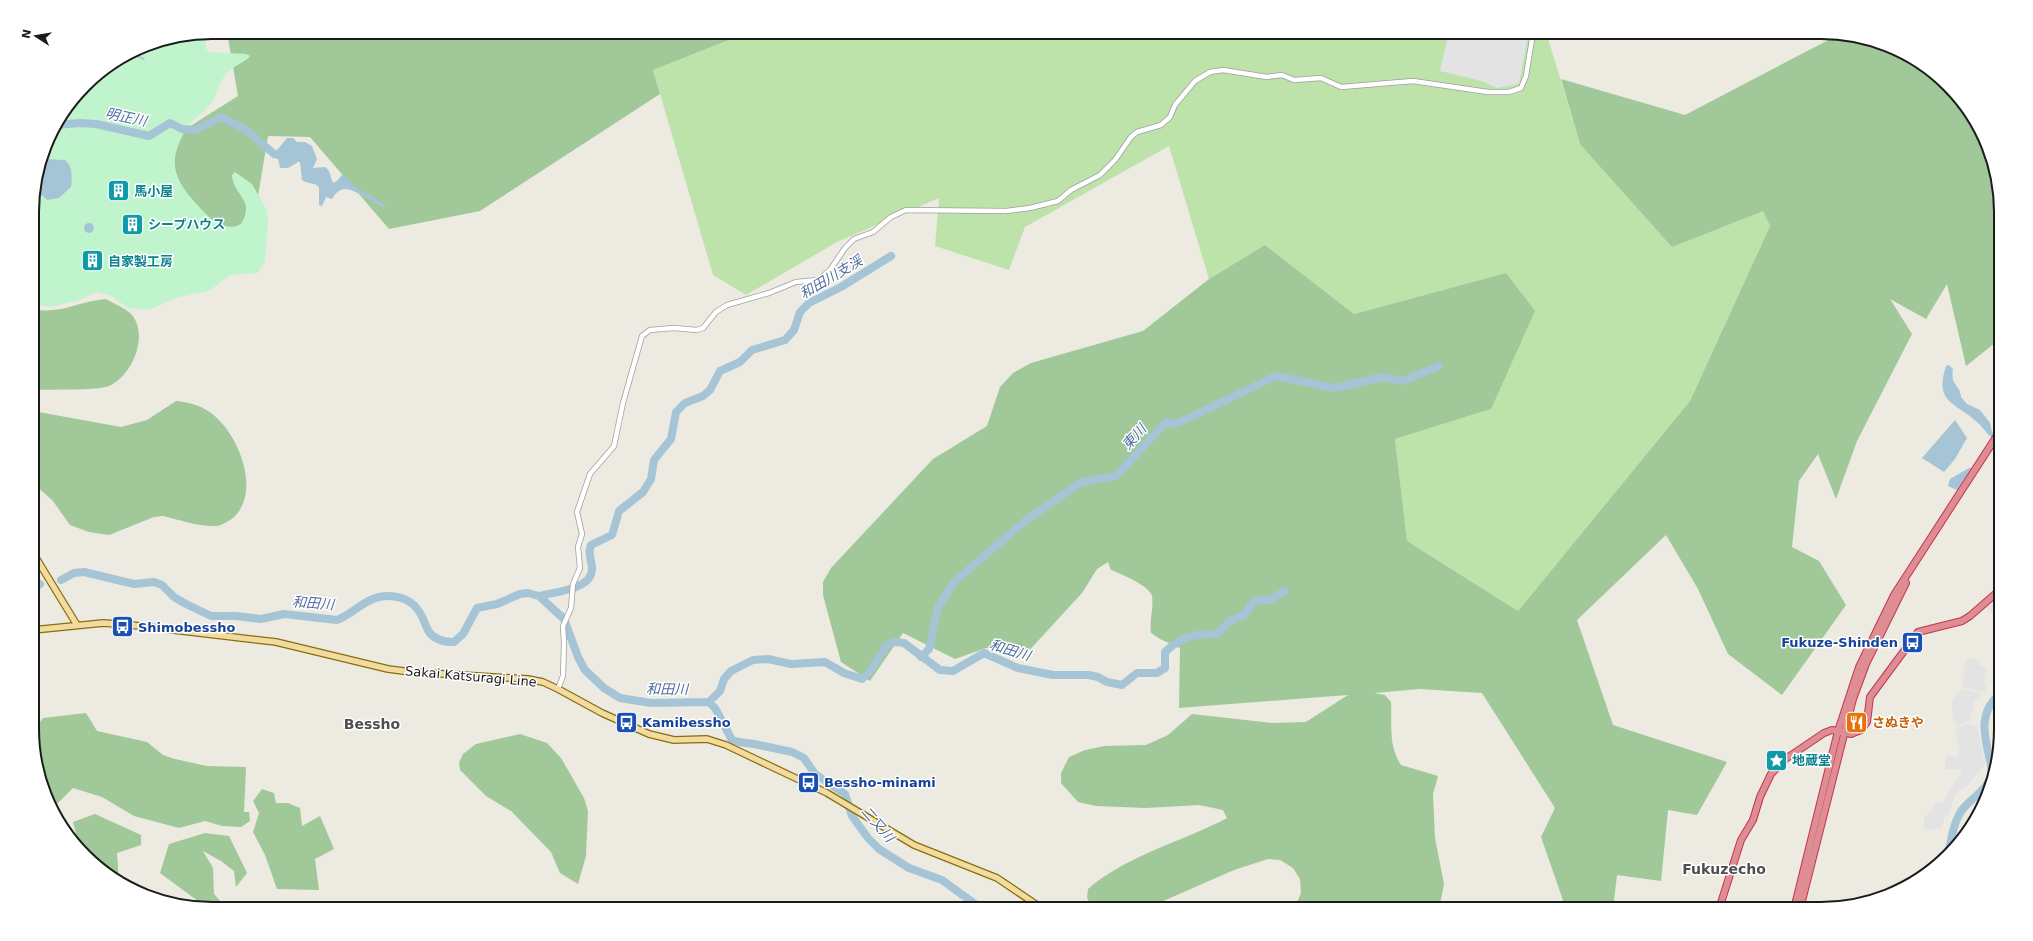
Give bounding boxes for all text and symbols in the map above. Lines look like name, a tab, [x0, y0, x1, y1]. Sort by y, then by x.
north arrow	[16, 16, 56, 56]
text: N	[19, 28, 34, 40]
water label: 明正川	[104, 105, 150, 130]
building icon: 馬小屋	[105, 178, 131, 204]
place label: 馬小屋	[134, 184, 173, 199]
building icon: シープハウス	[120, 211, 146, 237]
place label: シープハウス	[148, 217, 225, 232]
building icon: 自家製工房	[80, 248, 106, 274]
water label: 和田川支渓	[797, 251, 867, 302]
place label: 自家製工房	[108, 254, 173, 269]
water label: 東川	[1119, 420, 1151, 453]
water label: 和田川	[291, 593, 337, 613]
bus stop icon: Shimobessho	[110, 614, 136, 640]
place label: Shimobessho	[138, 620, 235, 635]
bus stop icon: Fukuze-Shinden	[1900, 629, 1926, 655]
place label: Fukuze-Shinden	[1781, 635, 1898, 650]
water label: 和田川	[988, 636, 1034, 664]
street label: Sakai Katsuragi Line	[405, 663, 537, 690]
water label: 和田川	[646, 681, 690, 697]
bus stop icon: Kamibessho	[614, 709, 640, 735]
restaurant icon: さぬきや	[1844, 709, 1870, 735]
place label: Kamibessho	[642, 715, 731, 730]
place label: さぬきや	[1872, 715, 1924, 730]
district label: Bessho	[344, 716, 401, 732]
place icon: 地蔵堂	[1764, 747, 1790, 773]
place label: 地蔵堂	[1792, 753, 1831, 768]
bus stop icon: Bessho-minami	[796, 769, 822, 795]
place label: Bessho-minami	[824, 775, 936, 790]
water label: 二又川	[858, 803, 899, 847]
district label: Fukuzecho	[1682, 861, 1766, 877]

